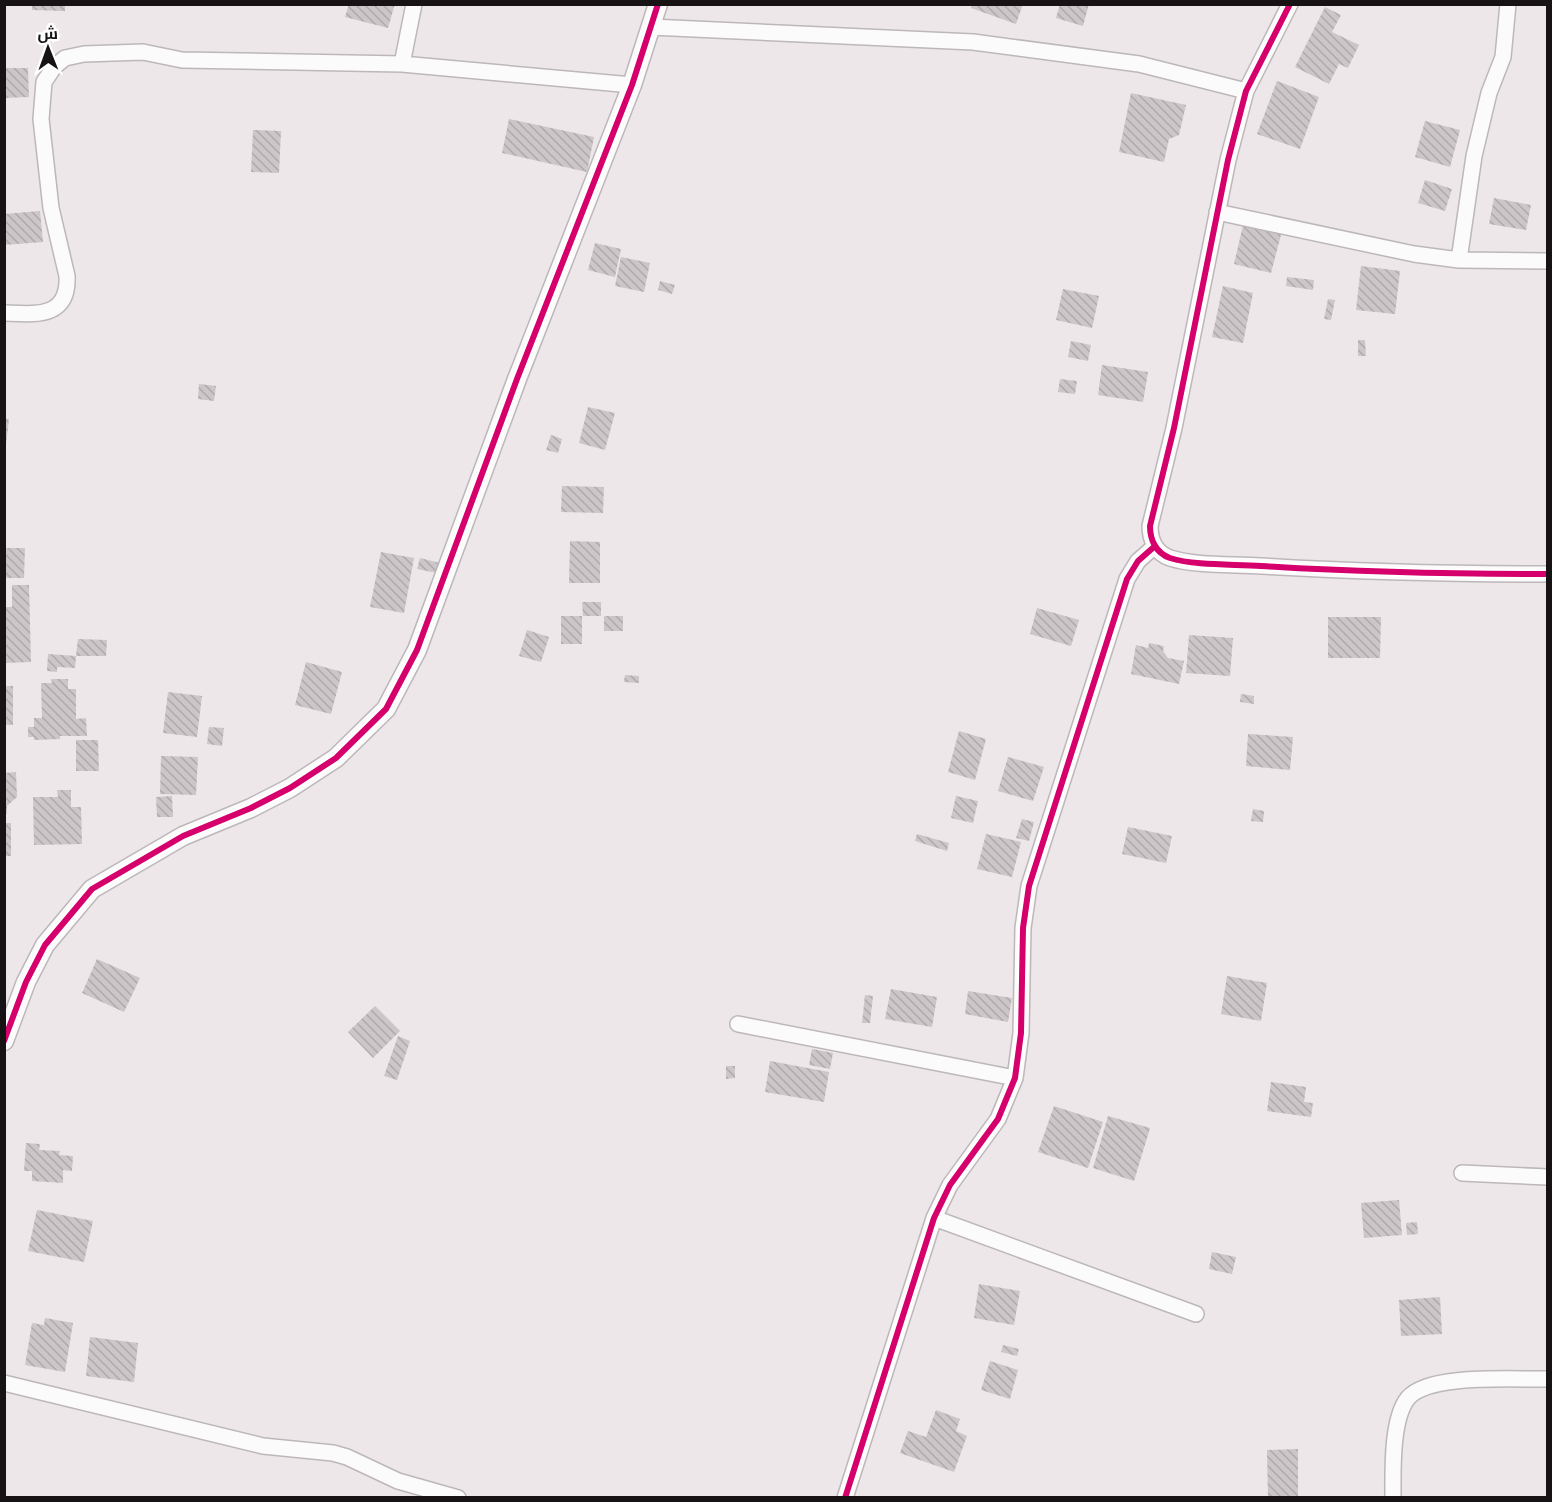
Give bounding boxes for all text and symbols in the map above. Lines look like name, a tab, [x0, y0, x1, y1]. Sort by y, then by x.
north arrow	[18, 18, 78, 78]
text: ش	[37, 24, 58, 43]

